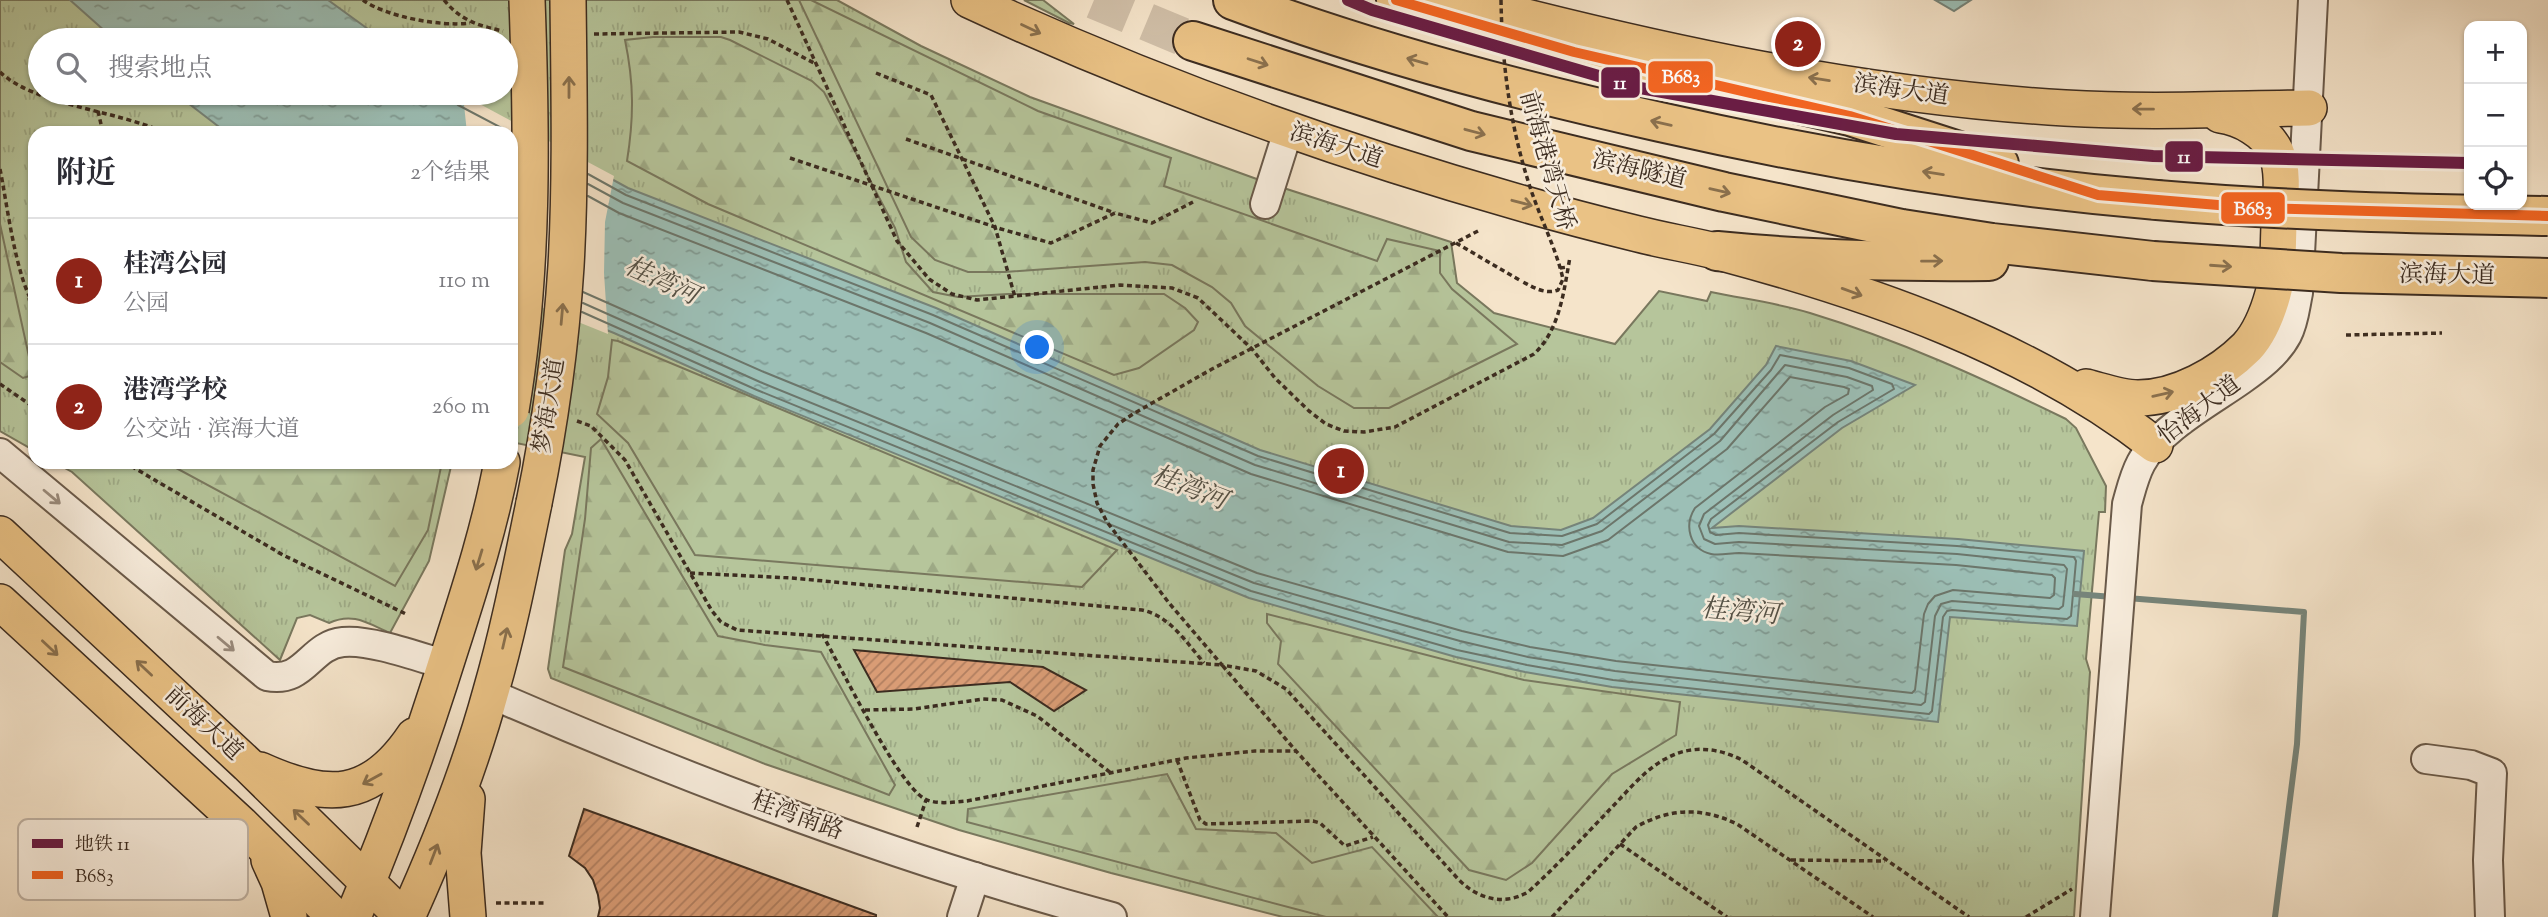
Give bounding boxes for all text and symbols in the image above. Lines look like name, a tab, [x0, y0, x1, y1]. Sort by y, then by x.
pin: 2	[1775, 18, 1821, 70]
map controls	[2464, 21, 2527, 210]
button: +	[2464, 21, 2527, 84]
one-way arrow	[1020, 23, 1041, 36]
search box	[28, 28, 518, 105]
icon: search	[52, 48, 90, 86]
text: 搜索地点	[108, 51, 212, 88]
one-way arrow	[1406, 54, 1428, 67]
one-way arrow	[1247, 57, 1269, 69]
line badge: B683	[1647, 60, 1714, 94]
text: B683	[1662, 65, 1701, 92]
line badge: 11	[1600, 66, 1641, 99]
street label: 滨海大道	[1851, 67, 1951, 115]
text: 11	[1614, 71, 1627, 98]
one-way arrow	[1808, 72, 1831, 85]
one-way arrow	[562, 76, 576, 99]
button: −	[2464, 84, 2527, 147]
street label: 前海港湾天桥	[1510, 87, 1582, 235]
one-way arrow	[2132, 103, 2155, 116]
one-way arrow	[1650, 115, 1673, 129]
street label: 滨海大道	[1285, 116, 1387, 178]
one-way arrow	[1463, 126, 1486, 139]
line badge: 11	[2164, 140, 2204, 173]
street label: 滨海隧道	[1588, 144, 1690, 198]
text: 11	[2178, 145, 2191, 172]
button: locate	[2464, 147, 2527, 210]
text: 附近	[56, 153, 116, 196]
text: 2个结果	[410, 157, 490, 190]
one-way arrow	[1922, 166, 1945, 179]
one-way arrow	[1708, 184, 1731, 198]
line badge: B683	[2220, 191, 2286, 225]
one-way arrow	[1510, 197, 1533, 210]
text: B683	[2234, 197, 2273, 224]
text: 桂湾公园	[123, 247, 227, 284]
water label: 桂湾河	[618, 249, 708, 317]
one-way arrow	[1920, 255, 1943, 268]
street label: 滨海大道	[2399, 258, 2495, 294]
one-way arrow	[2210, 260, 2232, 273]
text: 1	[75, 265, 83, 298]
text: 110 m	[439, 265, 490, 298]
one-way arrow	[1841, 287, 1863, 300]
text: 公园	[123, 288, 169, 321]
one-way arrow	[556, 304, 569, 326]
your location	[1020, 330, 1054, 364]
street label: 梦海大道	[526, 356, 574, 456]
street label: 怡海大道	[2151, 369, 2249, 453]
text: 港湾学校	[123, 373, 227, 410]
one-way arrow	[2151, 386, 2174, 400]
text: 2	[74, 391, 84, 424]
text: 260 m	[432, 391, 490, 424]
text: 公交站 · 滨海大道	[123, 414, 300, 447]
pin: 1	[1318, 445, 1364, 497]
water label: 桂湾河	[1146, 458, 1236, 522]
one-way arrow	[43, 489, 61, 505]
one-way arrow	[471, 549, 484, 571]
water label: 桂湾河	[1700, 591, 1784, 635]
one-way arrow	[499, 628, 512, 650]
one-way arrow	[217, 636, 235, 652]
one-way arrow	[41, 640, 58, 657]
one-way arrow	[136, 660, 153, 677]
street label: 前海大道	[156, 679, 250, 769]
one-way arrow	[363, 772, 383, 786]
street label: 桂湾南路	[746, 785, 848, 849]
one-way arrow	[293, 808, 310, 825]
legend	[18, 819, 248, 900]
text: 地铁 11	[75, 832, 131, 859]
one-way arrow	[428, 844, 441, 866]
text: B683	[75, 864, 114, 891]

